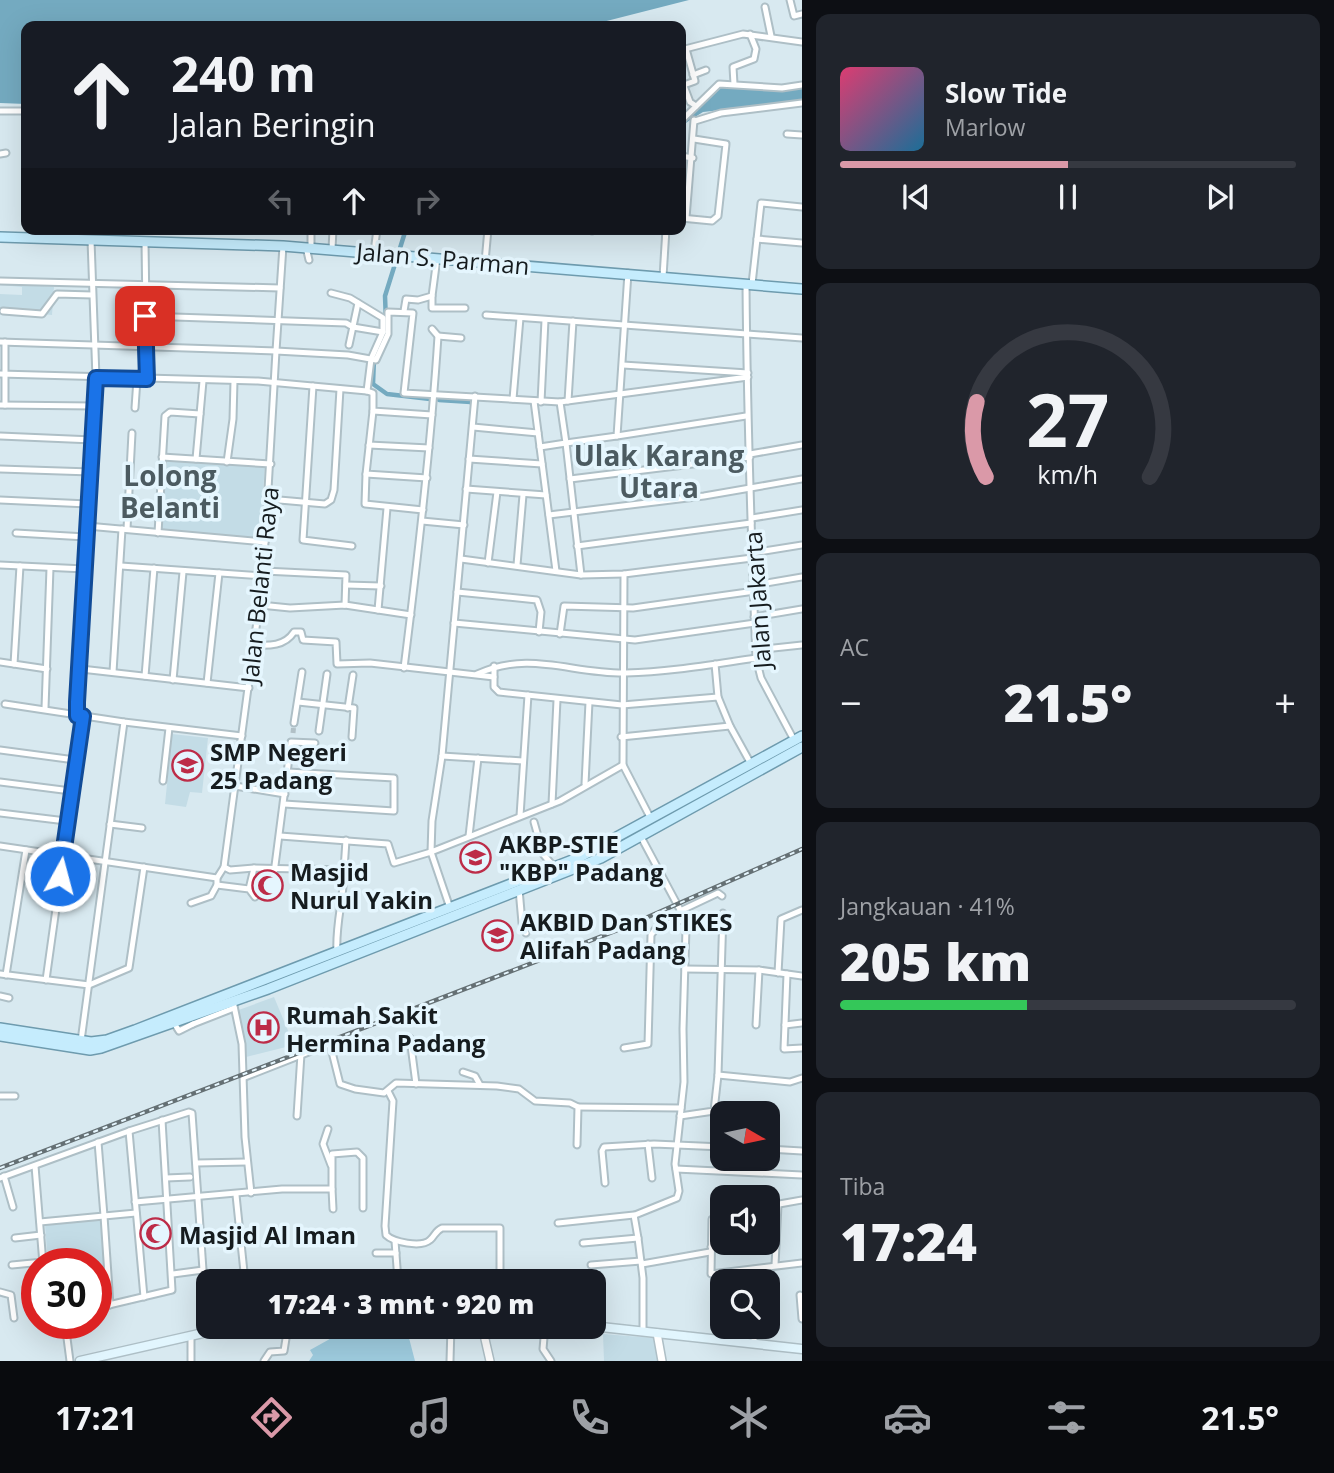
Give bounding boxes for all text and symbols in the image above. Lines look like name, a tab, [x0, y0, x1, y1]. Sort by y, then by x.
text: 240 m	[171, 40, 316, 106]
icon: ahead	[56, 49, 147, 140]
text: Slow Tide	[945, 75, 1067, 111]
text: Jalan Beringin	[171, 103, 376, 146]
text: Marlow	[945, 111, 1025, 143]
icon: previous	[897, 178, 935, 216]
icon: pause	[1049, 178, 1087, 216]
icon: next	[1201, 178, 1239, 216]
icon: left	[262, 182, 300, 220]
icon: ahead	[335, 182, 373, 220]
icon: right	[408, 182, 446, 220]
street label: Jalan S. Parman	[353, 234, 531, 282]
pin	[115, 286, 175, 346]
icon: arrive	[126, 297, 164, 335]
text: 27	[1026, 370, 1110, 469]
district label: Ulak Karang Utara	[574, 436, 744, 506]
district label: Lolong Belanti	[120, 456, 220, 526]
text: km/h	[1038, 457, 1098, 491]
street label: Jalan Belanti Raya	[232, 485, 286, 687]
street label: Jalan Jakarta	[736, 530, 778, 672]
text: AC	[840, 631, 869, 663]
text: 21.5°	[1004, 666, 1132, 737]
text: −	[840, 676, 862, 728]
text: +	[1274, 676, 1296, 728]
place label: SMP Negeri 25 Padang	[210, 735, 347, 796]
school or university icon: SMP Negeri 25 Padang	[170, 748, 204, 782]
place label: AKBP-STIE "KBP" Padang	[499, 827, 664, 888]
position arrow	[23, 839, 97, 913]
school or university icon: AKBP-STIE "KBP" Padang	[459, 840, 493, 874]
place label: Masjid Nurul Yakin	[290, 855, 433, 916]
mosque icon: Masjid Nurul Yakin	[250, 868, 284, 902]
text: Jangkauan · 41%	[840, 890, 1015, 922]
place label: AKBID Dan STIKES Alifah Padang	[520, 905, 733, 966]
school or university icon: AKBID Dan STIKES Alifah Padang	[480, 918, 514, 952]
text: 205 km	[840, 925, 1031, 996]
place label: Rumah Sakit Hermina Padang	[286, 998, 486, 1059]
hospital icon: Rumah Sakit Hermina Padang	[246, 1011, 280, 1045]
north arrow	[710, 1101, 780, 1171]
map controls	[710, 1101, 780, 1339]
text: Tiba	[840, 1170, 885, 1202]
button: sound	[710, 1185, 780, 1255]
text: 17:24	[840, 1205, 977, 1276]
mosque icon: Masjid Al Iman	[139, 1217, 173, 1251]
place label: Masjid Al Iman	[179, 1218, 356, 1251]
speed limit sign: 30	[21, 1248, 112, 1339]
button: search	[710, 1269, 780, 1339]
text: 17:24 · 3 mnt · 920 m	[268, 1286, 534, 1322]
icon: directions	[247, 1393, 296, 1442]
icon: music	[406, 1393, 455, 1442]
icon: phone	[565, 1393, 614, 1442]
icon: climate	[724, 1393, 773, 1442]
icon: car	[883, 1393, 932, 1442]
icon: filters	[1042, 1393, 1091, 1442]
text: 17:21	[55, 1396, 137, 1439]
text: 21.5°	[1201, 1396, 1279, 1439]

